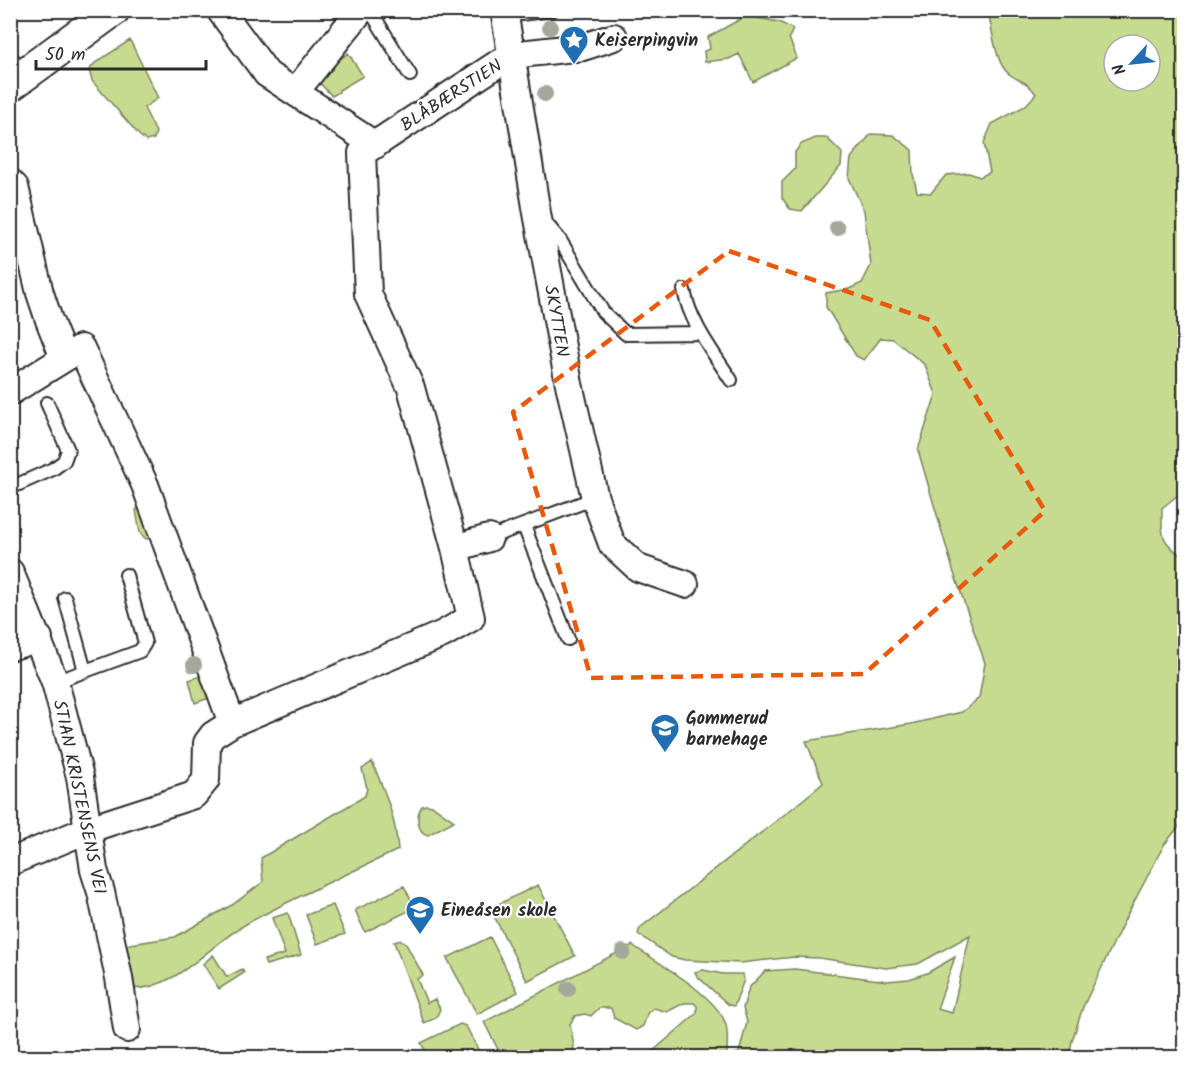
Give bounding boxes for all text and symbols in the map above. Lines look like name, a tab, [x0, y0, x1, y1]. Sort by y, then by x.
place icon: Keiserpingvin	[558, 24, 590, 66]
place label: Keiserpingvin	[595, 27, 698, 56]
scale bar	[36, 33, 206, 71]
north arrow	[1102, 33, 1162, 93]
text: 50 m	[45, 41, 85, 70]
street label: BLÅBÆRSTIEN	[395, 52, 509, 140]
text: N	[1107, 59, 1133, 79]
street label: SKYTTEN	[535, 283, 576, 359]
street label: STIAN KRISTENSENS VEI	[44, 697, 113, 897]
place label: Gommerud barnehage	[686, 705, 768, 755]
school or university icon: Gommerud barnehage	[649, 712, 681, 754]
school or university icon: Eineåsen skole	[404, 894, 436, 936]
place label: Eineåsen skole	[441, 897, 557, 926]

